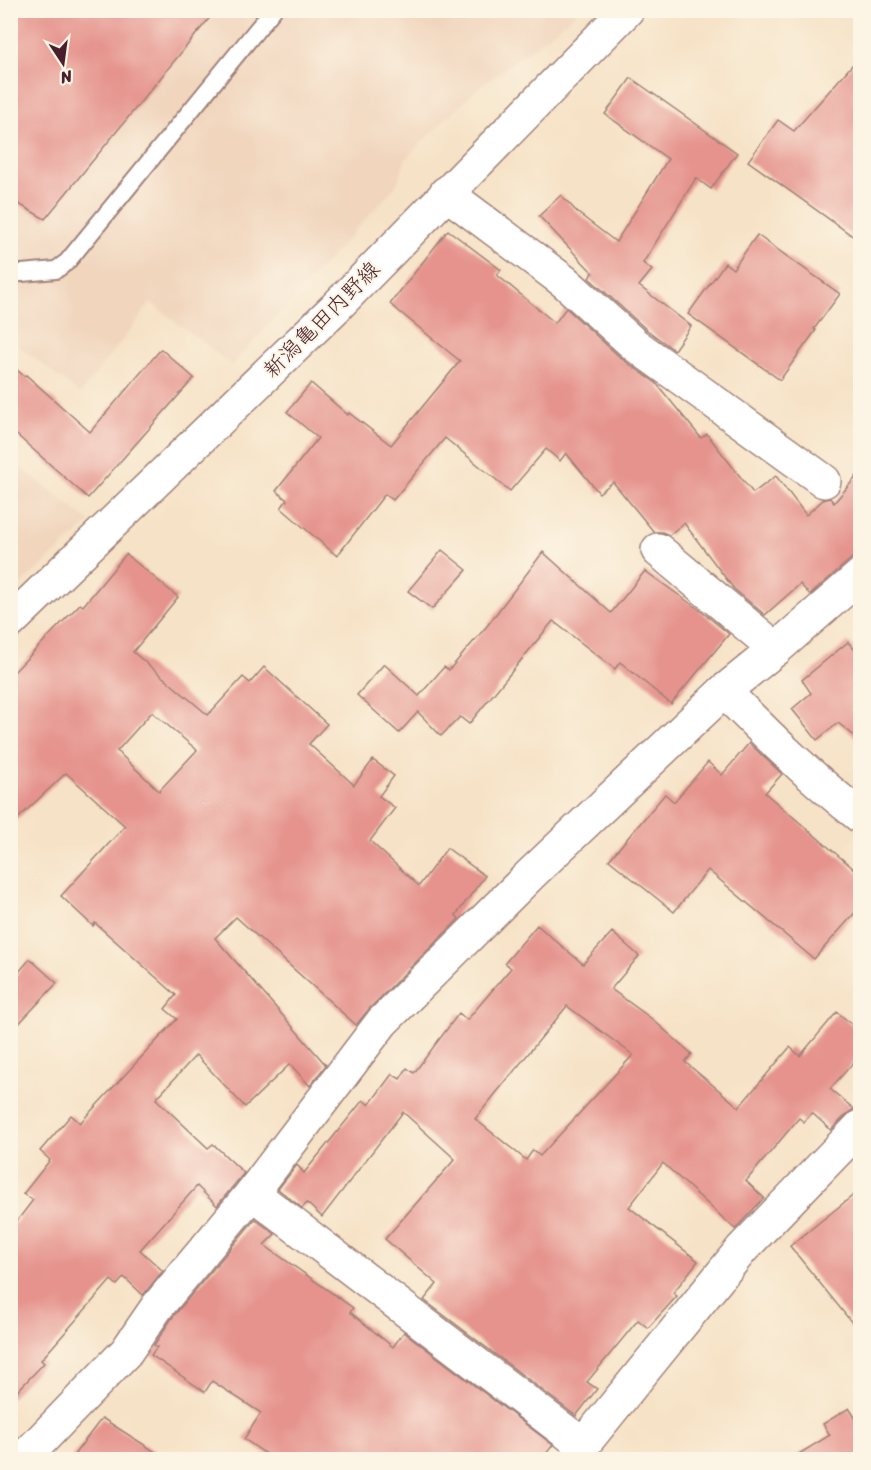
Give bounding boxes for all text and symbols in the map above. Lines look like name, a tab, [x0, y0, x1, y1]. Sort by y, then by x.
north arrow	[33, 33, 93, 93]
text: N	[57, 62, 76, 93]
street label: 新潟亀田内野線	[253, 251, 390, 388]

